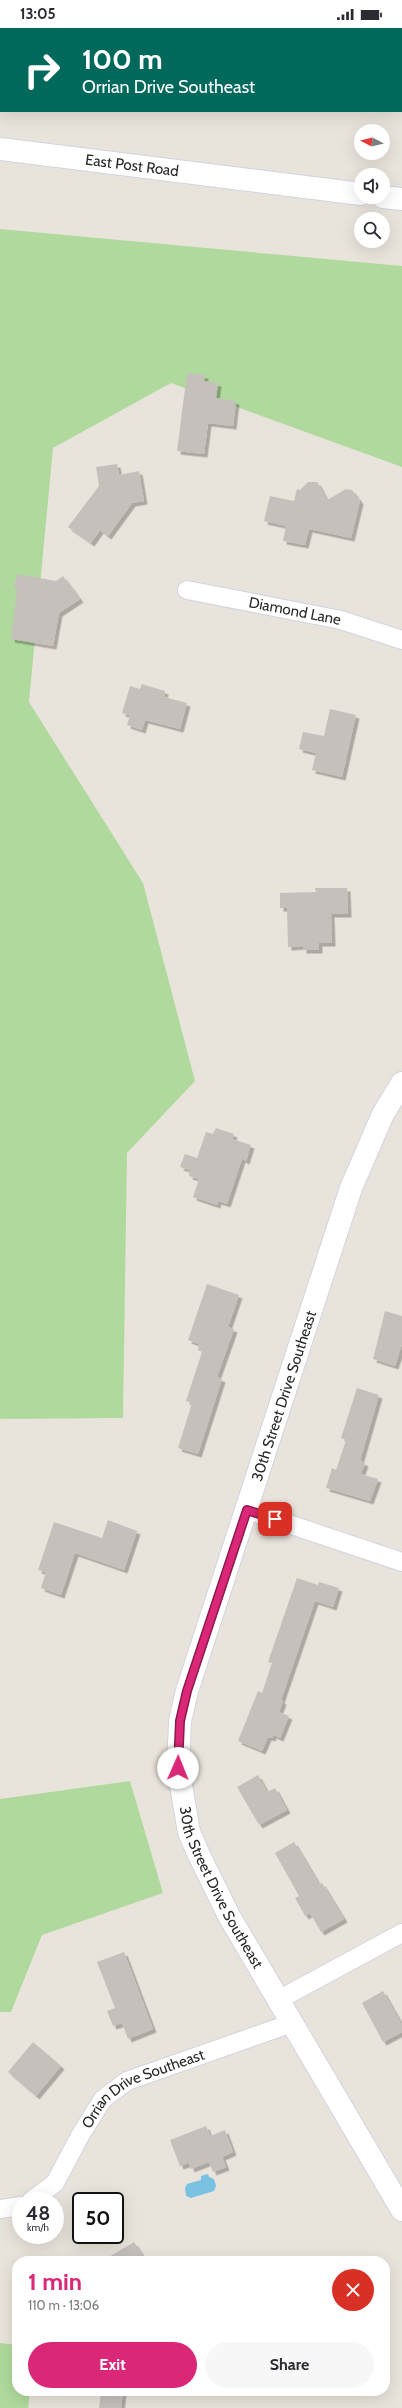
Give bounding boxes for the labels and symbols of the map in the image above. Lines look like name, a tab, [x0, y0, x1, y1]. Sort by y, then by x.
north arrow	[354, 124, 390, 160]
street label: East Post Road	[84, 151, 180, 180]
street label: Diamond Lane	[247, 593, 343, 629]
street label: 30th Street Drive Southeast	[248, 1308, 320, 1484]
pin	[258, 1502, 292, 1536]
position arrow	[157, 1747, 199, 1789]
street label: 30th Street Drive Southeast	[176, 1805, 267, 1972]
street label: Orrian Drive Southeast	[78, 2046, 207, 2132]
speed limit sign: 50	[72, 2192, 124, 2244]

